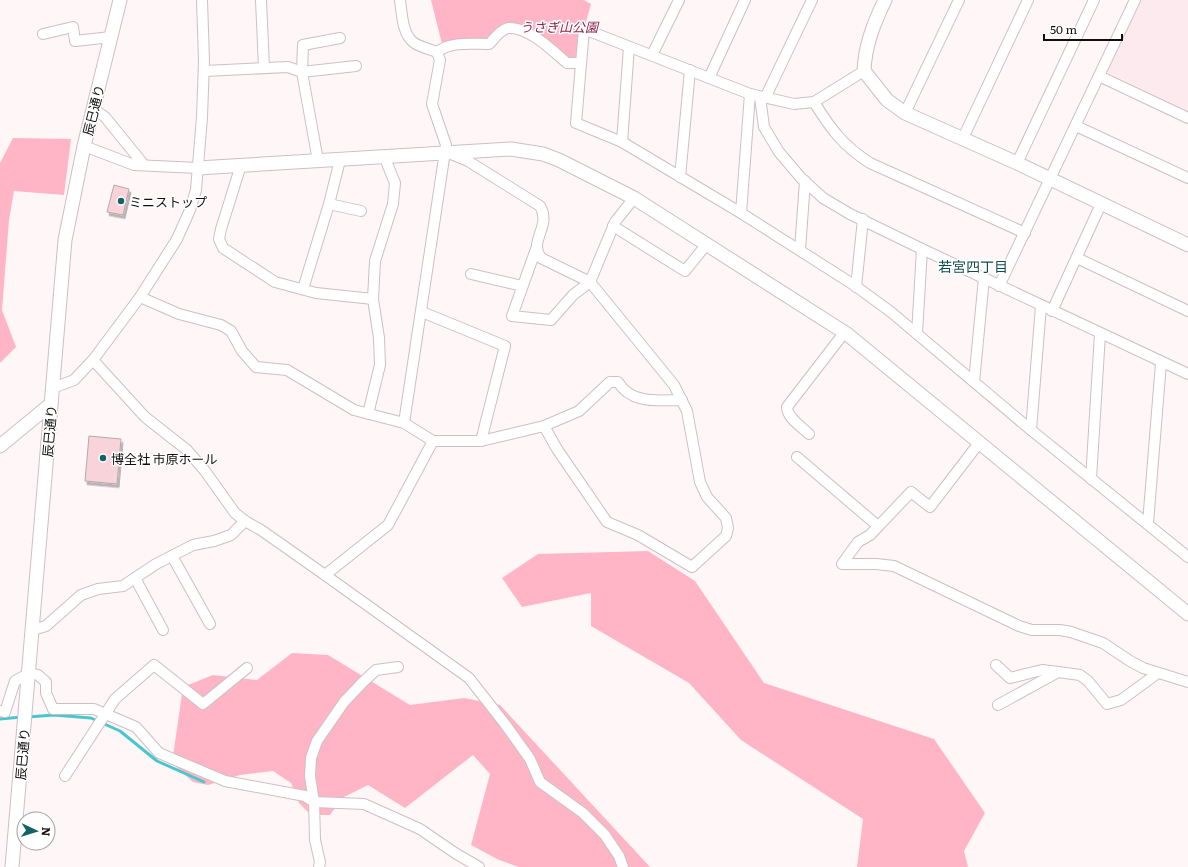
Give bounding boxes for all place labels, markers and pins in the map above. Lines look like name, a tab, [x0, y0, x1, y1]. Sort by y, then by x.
place label: ミニストップ	[129, 192, 207, 211]
marker: ミニストップ	[116, 196, 126, 206]
place label: 博全社 市原ホール	[111, 449, 218, 468]
marker: 博全社 市原ホール	[98, 453, 108, 463]

